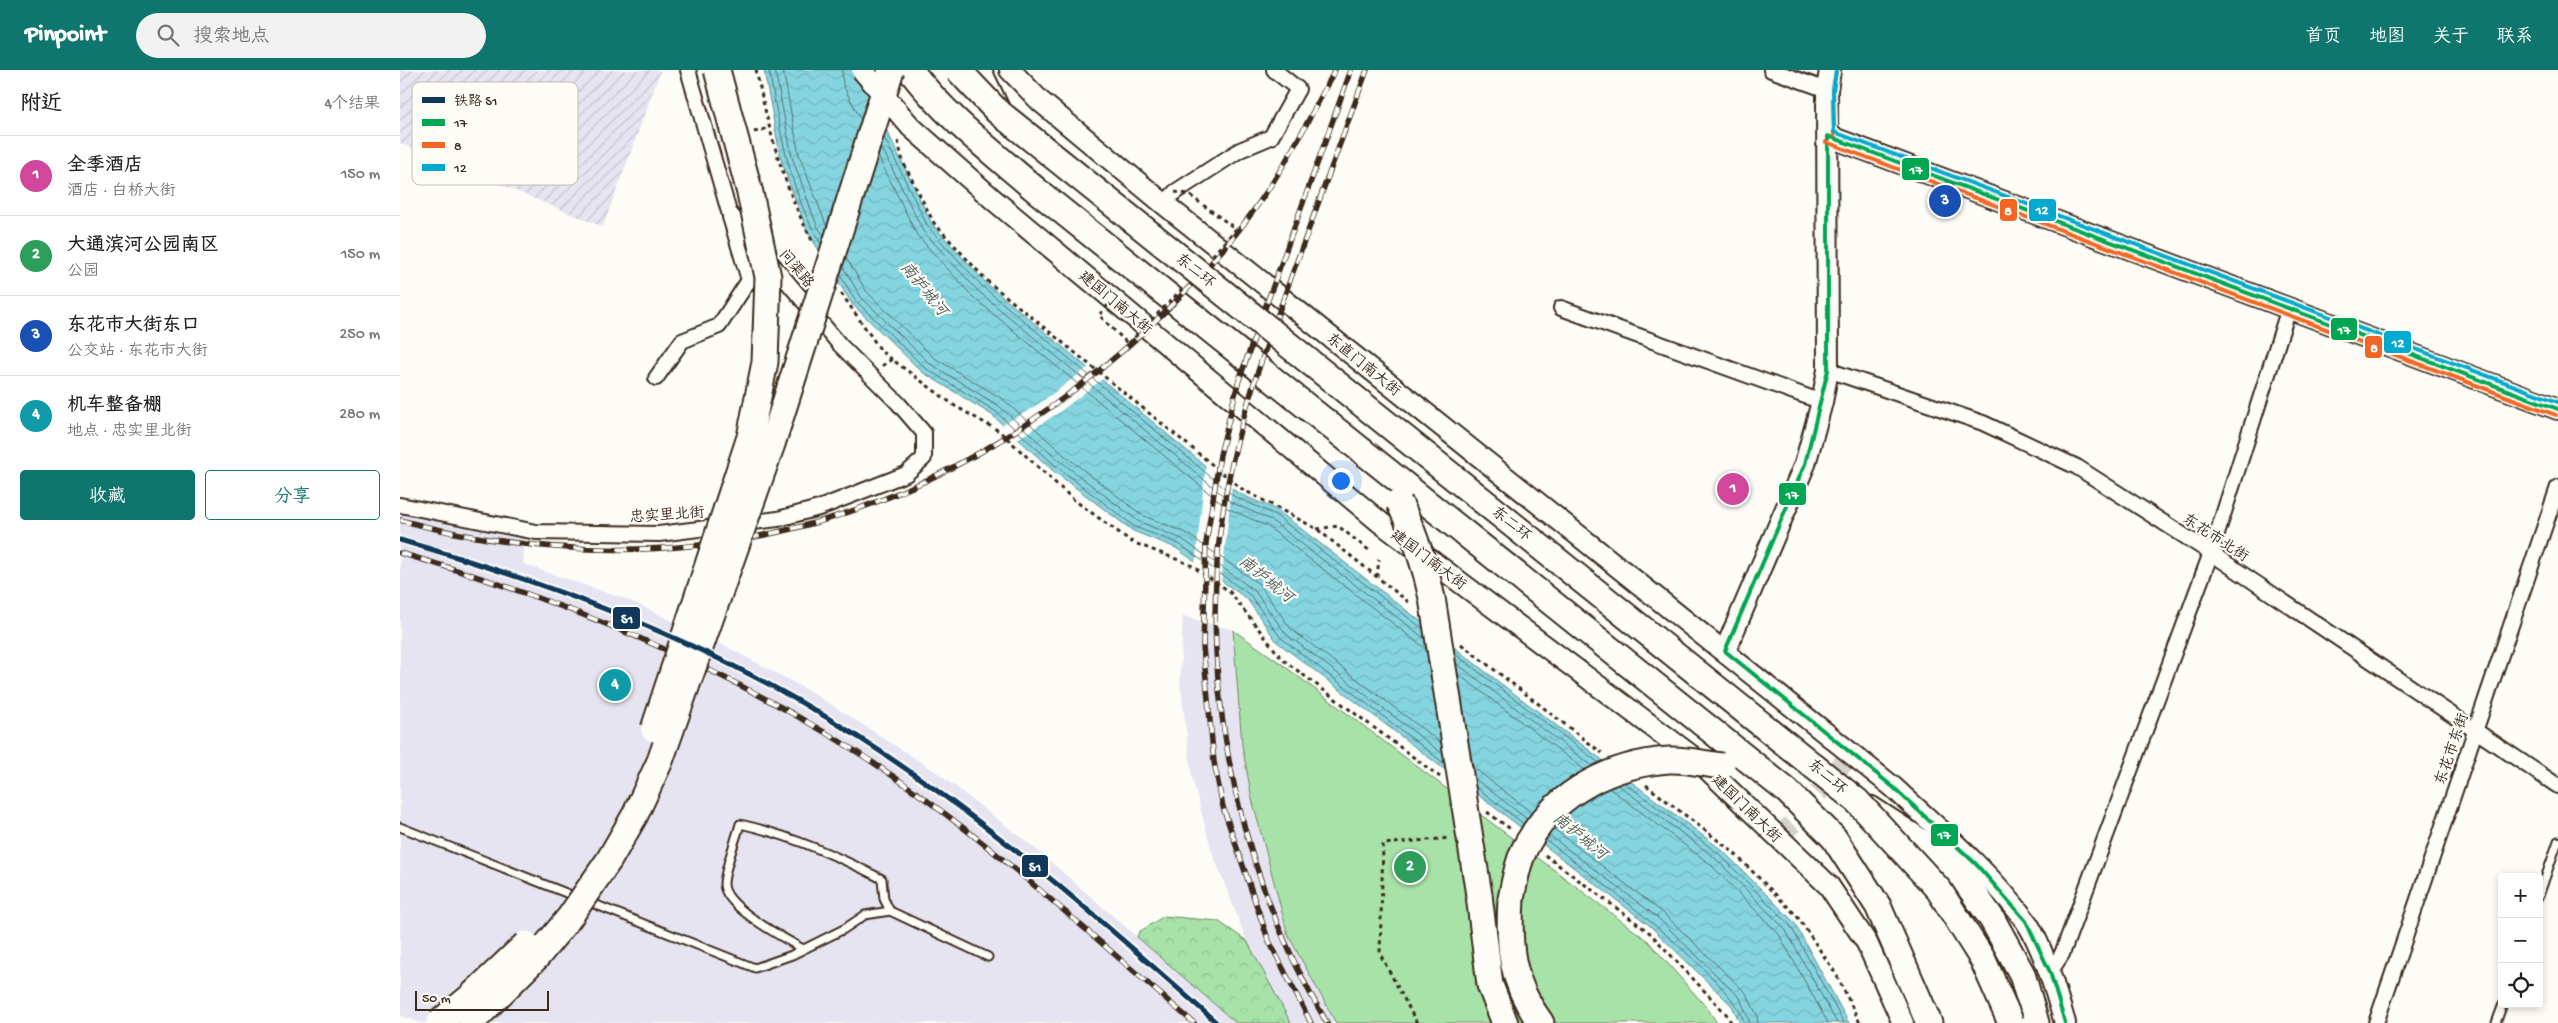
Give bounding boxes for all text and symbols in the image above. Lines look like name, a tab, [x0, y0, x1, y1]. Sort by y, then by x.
search box	[136, 13, 486, 58]
text: Pinpoint	[25, 21, 106, 50]
icon: search	[154, 21, 182, 49]
text: 搜索地点	[194, 26, 270, 49]
text: 首页	[2305, 27, 2341, 48]
text: 地图	[2369, 27, 2405, 48]
text: 关于	[2433, 27, 2469, 48]
text: 联系	[2497, 27, 2533, 48]
legend	[412, 82, 578, 185]
text: 附近	[20, 93, 62, 118]
text: 铁路 S1	[454, 93, 497, 111]
text: 4个结果	[324, 96, 380, 115]
text: 17	[453, 116, 468, 133]
text: 8	[454, 139, 462, 156]
text: 全季酒店	[67, 155, 143, 178]
line badge: 17	[1901, 157, 1930, 181]
text: 12	[453, 161, 467, 178]
text: 17	[1909, 163, 1923, 180]
text: 1	[33, 166, 39, 185]
text: 150 m	[341, 166, 380, 185]
pin: 3	[1929, 182, 1961, 220]
text: 酒店 · 白桥大街	[67, 183, 176, 202]
line badge: 8	[1999, 198, 2018, 222]
line badge: 12	[2028, 198, 2057, 222]
text: 12	[2035, 203, 2048, 220]
text: 8	[2004, 204, 2012, 221]
text: 大通滨河公园南区	[67, 235, 219, 258]
text: 2	[32, 246, 40, 265]
text: 150 m	[341, 246, 380, 265]
street label: 问渠路	[774, 246, 817, 292]
street label: 东二环	[1172, 250, 1218, 293]
water label: 南护城河	[895, 258, 953, 323]
text: 公园	[67, 263, 99, 282]
street label: 建国门南大街	[1074, 267, 1156, 339]
text: 东花市大街东口	[67, 315, 200, 338]
line badge: 17	[2330, 317, 2358, 341]
text: 17	[2337, 323, 2351, 340]
text: 3	[32, 326, 40, 345]
text: 250 m	[340, 326, 380, 345]
street label: 东直门南大街	[1322, 329, 1404, 401]
line badge: 12	[2383, 330, 2412, 354]
line badge: 8	[2364, 335, 2383, 359]
text: 12	[2391, 336, 2404, 353]
text: 8	[2370, 341, 2378, 358]
text: 公交站 · 东花市大街	[67, 343, 208, 362]
text: 机车整备棚	[67, 395, 162, 418]
text: 4	[32, 406, 40, 425]
text: 280 m	[339, 406, 380, 425]
text: 地点 · 忠实里北街	[67, 423, 192, 442]
your location	[1328, 468, 1354, 494]
button: 收藏	[20, 470, 195, 520]
button: 分享	[205, 470, 380, 520]
pin: 1	[1717, 470, 1749, 508]
line badge: 17	[1778, 482, 1807, 506]
text: 17	[1785, 488, 1799, 505]
street label: 东二环	[1488, 503, 1534, 546]
street label: 忠实里北街	[629, 504, 705, 528]
street label: 东花市北街	[2179, 511, 2251, 567]
street label: 建国门南大街	[1386, 526, 1470, 595]
water label: 南护城河	[1234, 552, 1299, 610]
line badge: S1	[612, 606, 641, 630]
text: S1	[621, 612, 633, 629]
pin: 4	[599, 666, 631, 704]
street label: 东花市东街	[2432, 711, 2474, 788]
street label: 东二环	[1804, 756, 1850, 799]
street label: 建国门南大街	[1707, 771, 1785, 847]
water label: 南护城河	[1548, 809, 1613, 867]
line badge: 17	[1930, 823, 1959, 847]
text: 17	[1937, 828, 1951, 845]
pin: 2	[1394, 848, 1426, 886]
line badge: S1	[1021, 854, 1049, 878]
text: S1	[1029, 860, 1041, 877]
map controls	[2498, 873, 2543, 1008]
button: +	[2498, 873, 2543, 918]
button: −	[2498, 918, 2543, 963]
button: locate	[2498, 963, 2543, 1008]
scale bar	[415, 988, 549, 1011]
text: 50 m	[422, 991, 451, 1008]

